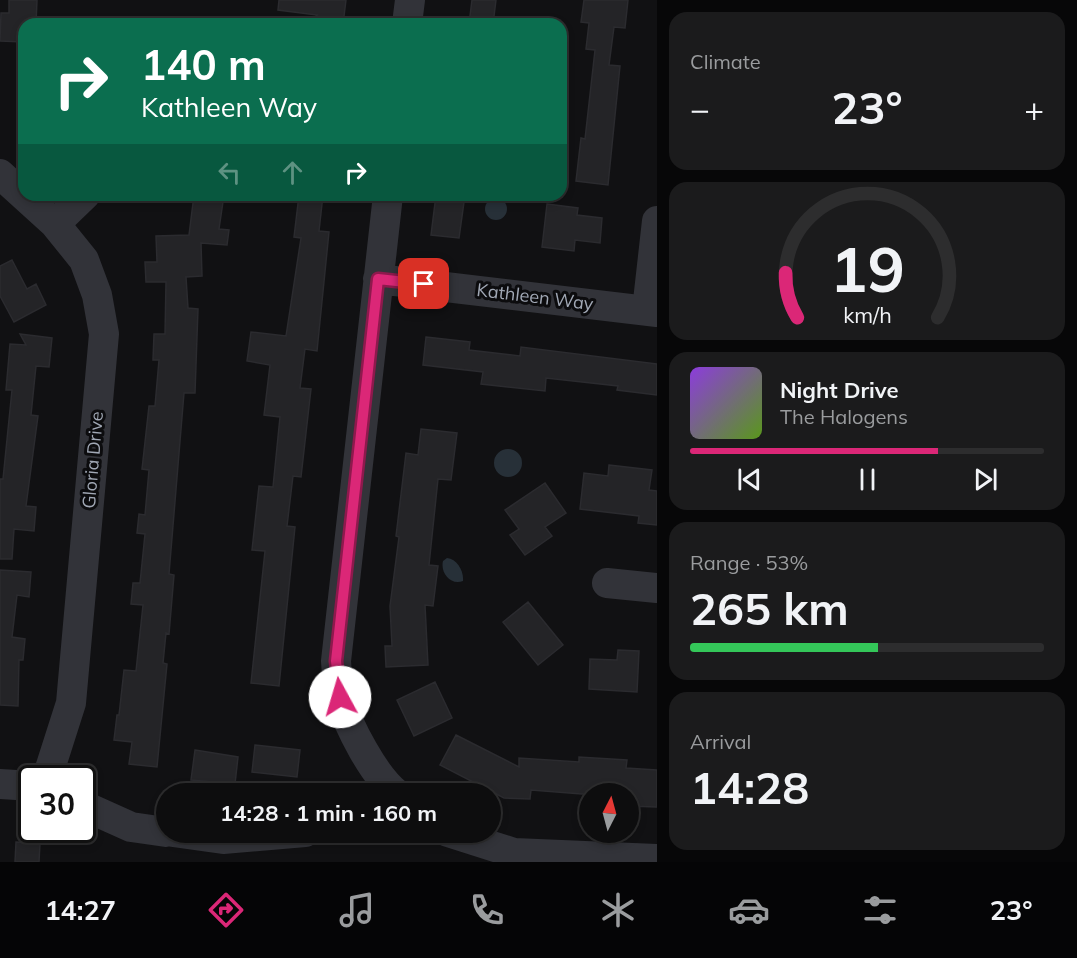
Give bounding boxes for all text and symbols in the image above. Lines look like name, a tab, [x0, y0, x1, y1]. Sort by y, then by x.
text: 140 m	[141, 38, 266, 91]
icon: right	[42, 42, 120, 120]
text: Climate	[690, 49, 761, 74]
text: 23°	[831, 79, 903, 135]
text: −	[690, 88, 710, 129]
text: +	[1024, 88, 1044, 129]
text: Kathleen Way	[141, 90, 317, 124]
icon: left	[213, 156, 246, 189]
icon: ahead	[276, 156, 309, 189]
icon: right	[339, 156, 372, 189]
text: 19	[830, 229, 904, 308]
pin	[398, 258, 449, 309]
icon: arrive	[407, 267, 440, 300]
street label: Kathleen Way	[475, 278, 595, 315]
text: km/h	[843, 301, 891, 328]
text: Night Drive	[780, 376, 899, 404]
text: The Halogens	[780, 404, 908, 429]
street label: Gloria Drive	[77, 410, 108, 510]
icon: previous	[733, 463, 766, 496]
icon: pause	[851, 463, 884, 496]
icon: next	[969, 463, 1002, 496]
text: Range · 53%	[690, 550, 808, 575]
text: 265 km	[690, 580, 849, 636]
position arrow	[308, 665, 372, 729]
text: Arrival	[690, 729, 751, 754]
text: 14:28	[690, 759, 809, 815]
speed limit sign: 30	[18, 765, 96, 843]
north arrow	[579, 783, 639, 843]
map controls	[579, 783, 639, 843]
text: 14:28 · 1 min · 160 m	[220, 799, 437, 827]
icon: directions	[205, 889, 247, 931]
icon: music	[336, 889, 378, 931]
icon: phone	[466, 889, 508, 931]
icon: climate	[597, 889, 639, 931]
icon: car	[728, 889, 770, 931]
icon: filters	[859, 889, 901, 931]
text: 14:27	[44, 893, 116, 927]
text: 23°	[990, 893, 1032, 927]

